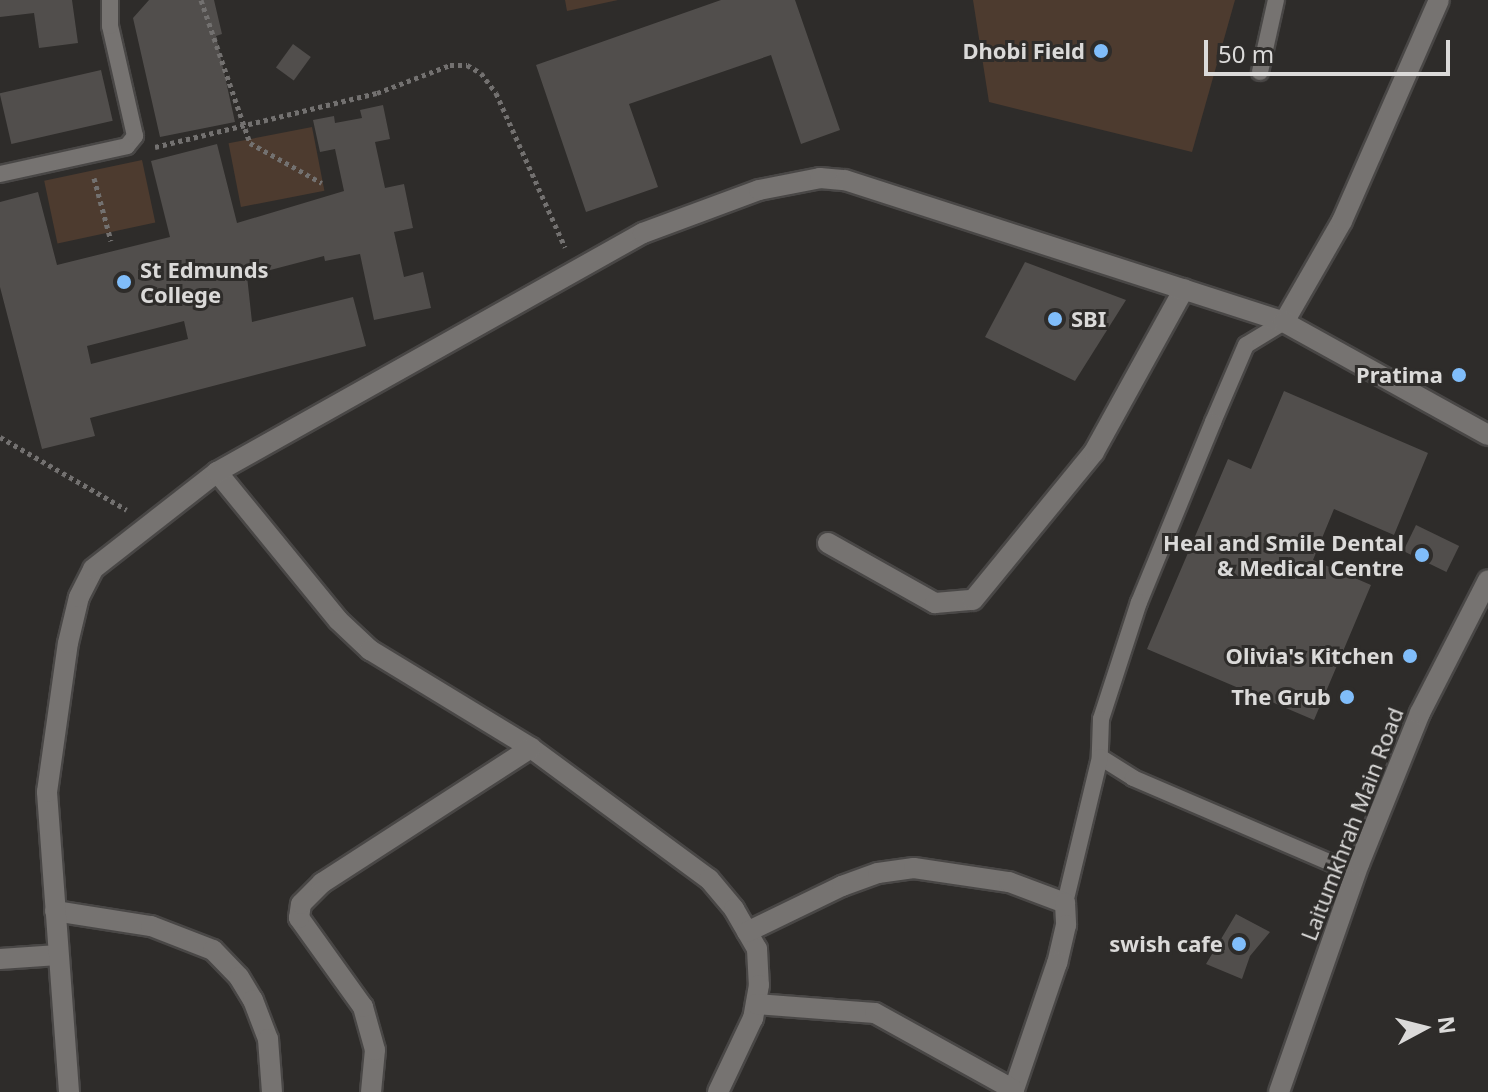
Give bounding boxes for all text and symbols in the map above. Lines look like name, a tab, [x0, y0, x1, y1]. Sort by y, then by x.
scale bar	[1208, 24, 1454, 74]
text: 50 m	[1218, 37, 1274, 70]
place label: Dhobi Field	[962, 38, 1085, 64]
marker: Dhobi Field	[1092, 42, 1110, 60]
place label: St Edmunds College	[140, 256, 269, 308]
marker: St Edmunds College	[115, 273, 133, 291]
place label: SBI	[1071, 306, 1106, 332]
marker: SBI	[1046, 310, 1064, 328]
place label: Pratima	[1356, 362, 1443, 388]
marker: Pratima	[1450, 366, 1468, 384]
place label: Heal and Smile Dental & Medical Centre	[1163, 529, 1404, 580]
marker: Heal and Smile Dental & Medical Centre	[1411, 544, 1433, 566]
place label: Olivia's Kitchen	[1226, 643, 1394, 669]
marker: Olivia's Kitchen	[1401, 647, 1419, 665]
place label: The Grub	[1231, 684, 1331, 710]
marker: The Grub	[1338, 688, 1356, 706]
street label: Laitumkhrah Main Road	[1295, 704, 1409, 944]
place label: swish cafe	[1109, 931, 1223, 957]
marker: swish cafe	[1230, 935, 1248, 953]
north arrow	[1384, 988, 1464, 1068]
text: N	[1432, 1014, 1464, 1036]

